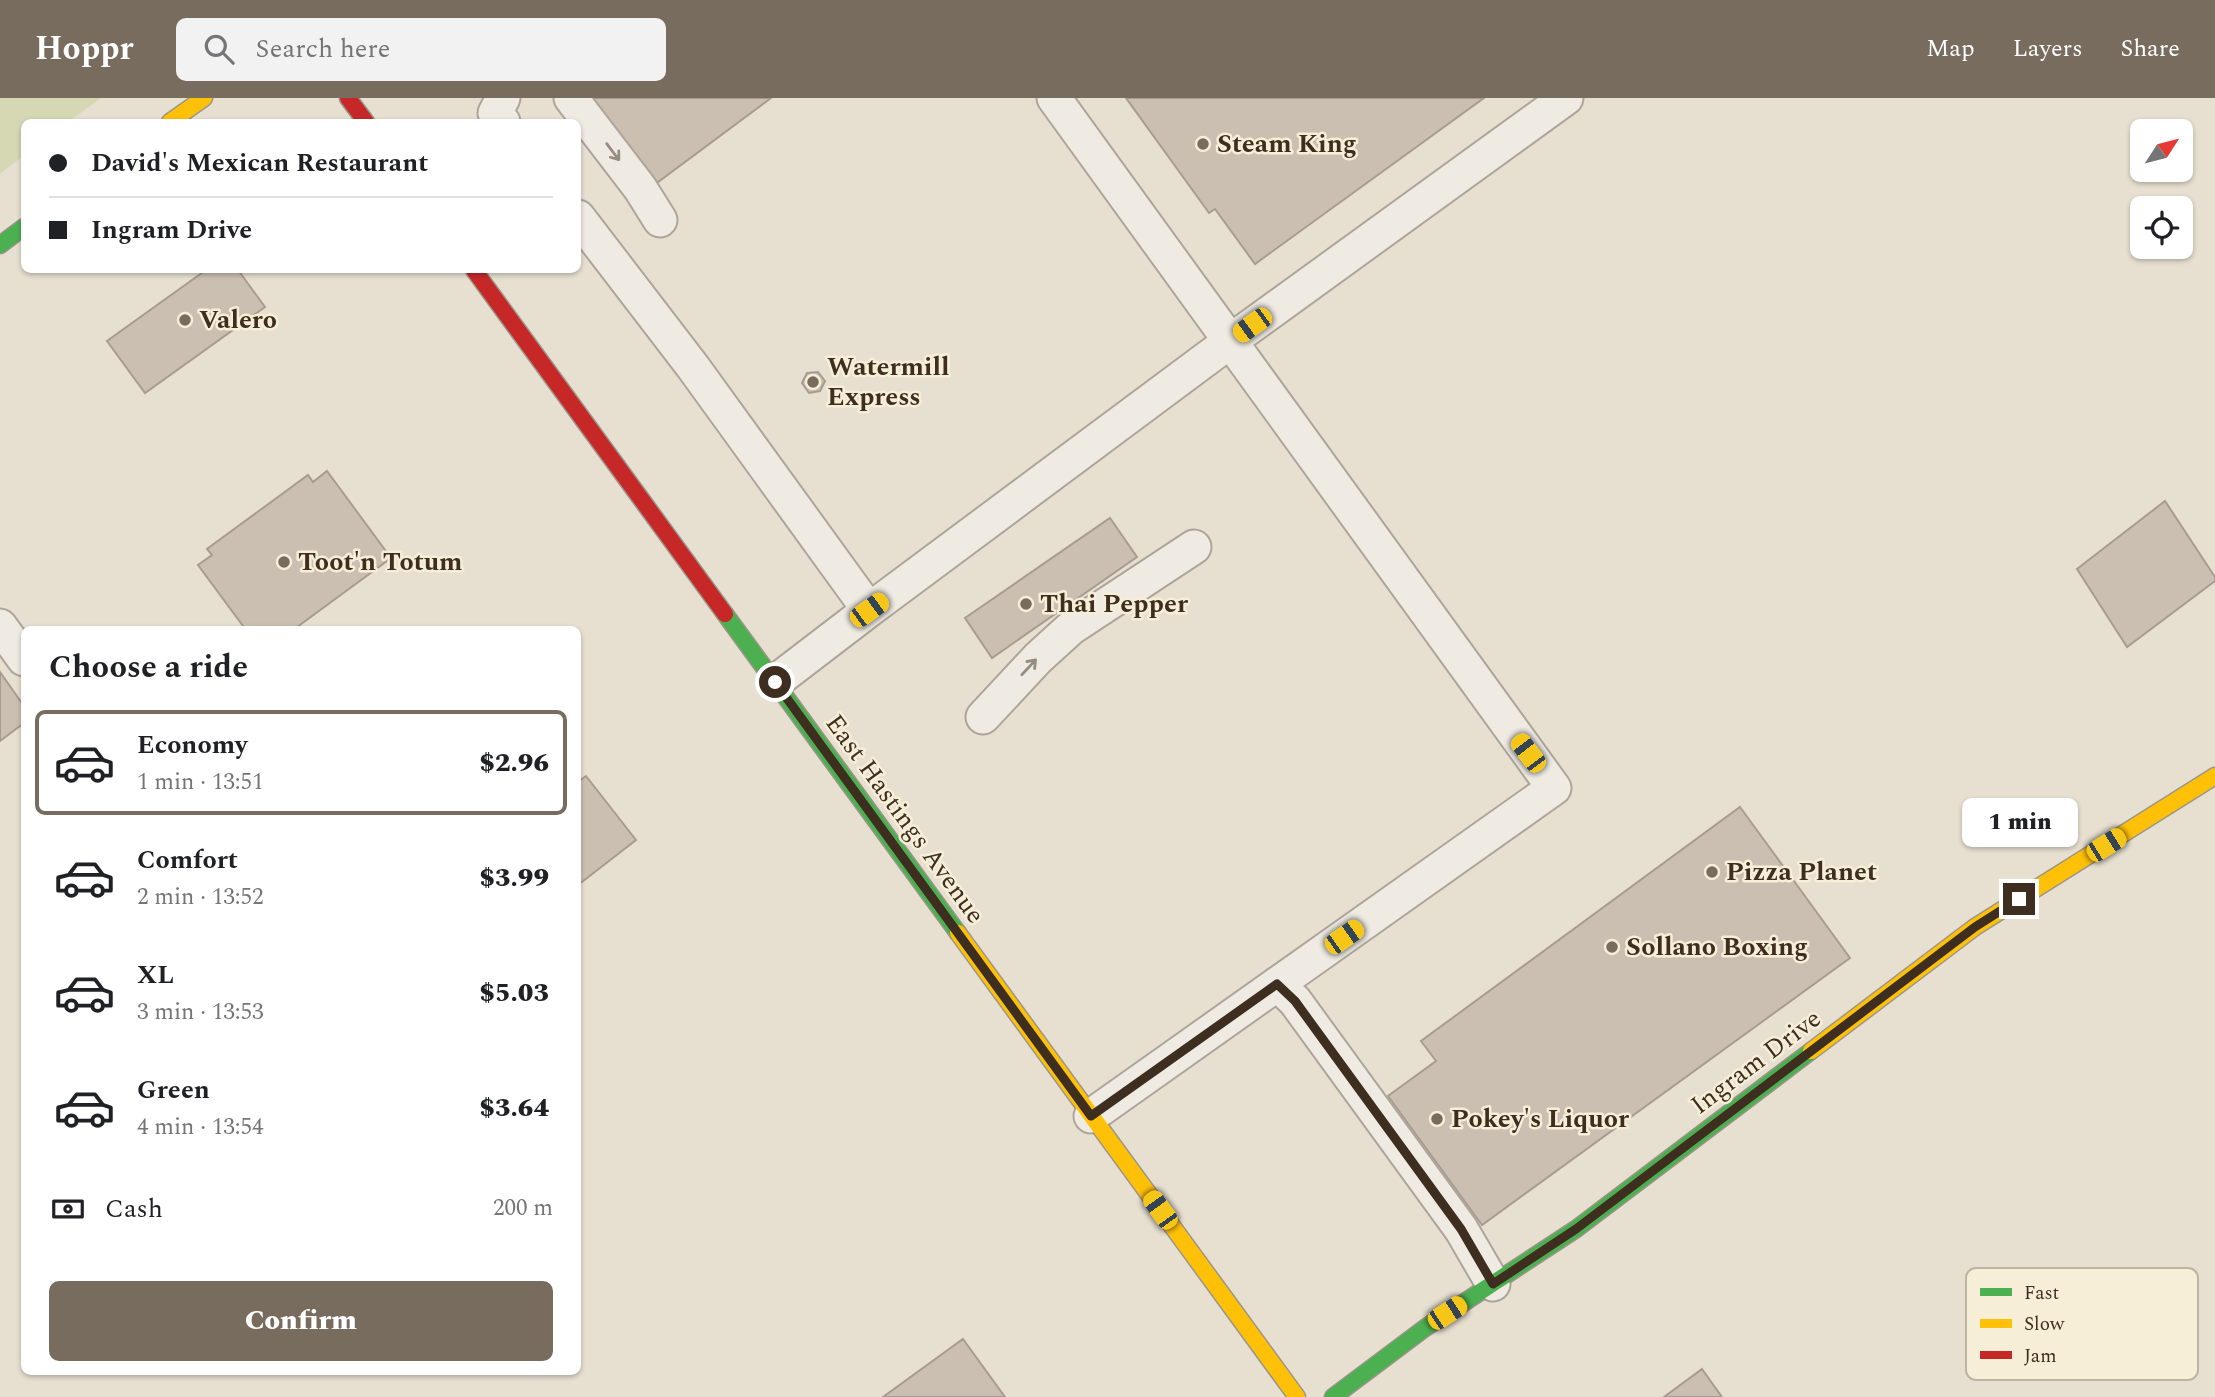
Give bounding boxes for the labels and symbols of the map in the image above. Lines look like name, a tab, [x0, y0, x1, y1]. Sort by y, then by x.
north arrow	[2130, 119, 2193, 182]
place label: Steam King	[1217, 124, 1357, 164]
marker: Steam King	[1195, 136, 1211, 152]
one-way arrow	[605, 142, 620, 161]
place label: Valero	[199, 300, 277, 340]
car	[1229, 304, 1276, 346]
marker: Valero	[177, 312, 193, 328]
place label: Watermill Express	[827, 347, 949, 417]
marker: Watermill Express	[805, 374, 821, 390]
place label: Toot'n Totum	[298, 542, 462, 582]
marker: Toot'n Totum	[276, 554, 292, 570]
place label: Thai Pepper	[1040, 584, 1189, 624]
car	[846, 589, 893, 631]
marker: Thai Pepper	[1018, 596, 1034, 612]
one-way arrow	[1021, 658, 1037, 676]
route start	[759, 666, 791, 698]
street label: East Hastings Avenue	[815, 706, 995, 932]
car	[1507, 730, 1550, 776]
callout: 1 min	[1961, 798, 2077, 846]
car	[2083, 825, 2130, 865]
place label: Pizza Planet	[1726, 852, 1877, 892]
marker: Pizza Planet	[1704, 864, 1720, 880]
route end	[2003, 883, 2035, 915]
car	[1321, 916, 1368, 958]
place label: Sollano Boxing	[1626, 927, 1808, 967]
marker: Sollano Boxing	[1604, 939, 1620, 955]
street label: Ingram Drive	[1682, 999, 1830, 1125]
place label: Pokey's Liquor	[1451, 1099, 1630, 1139]
marker: Pokey's Liquor	[1429, 1111, 1445, 1127]
car	[1140, 1187, 1181, 1233]
legend	[1966, 1268, 2198, 1380]
text: Fast	[2024, 1279, 2060, 1308]
car	[1424, 1293, 1471, 1333]
text: Slow	[2024, 1310, 2065, 1339]
text: Jam	[2024, 1342, 2056, 1371]

